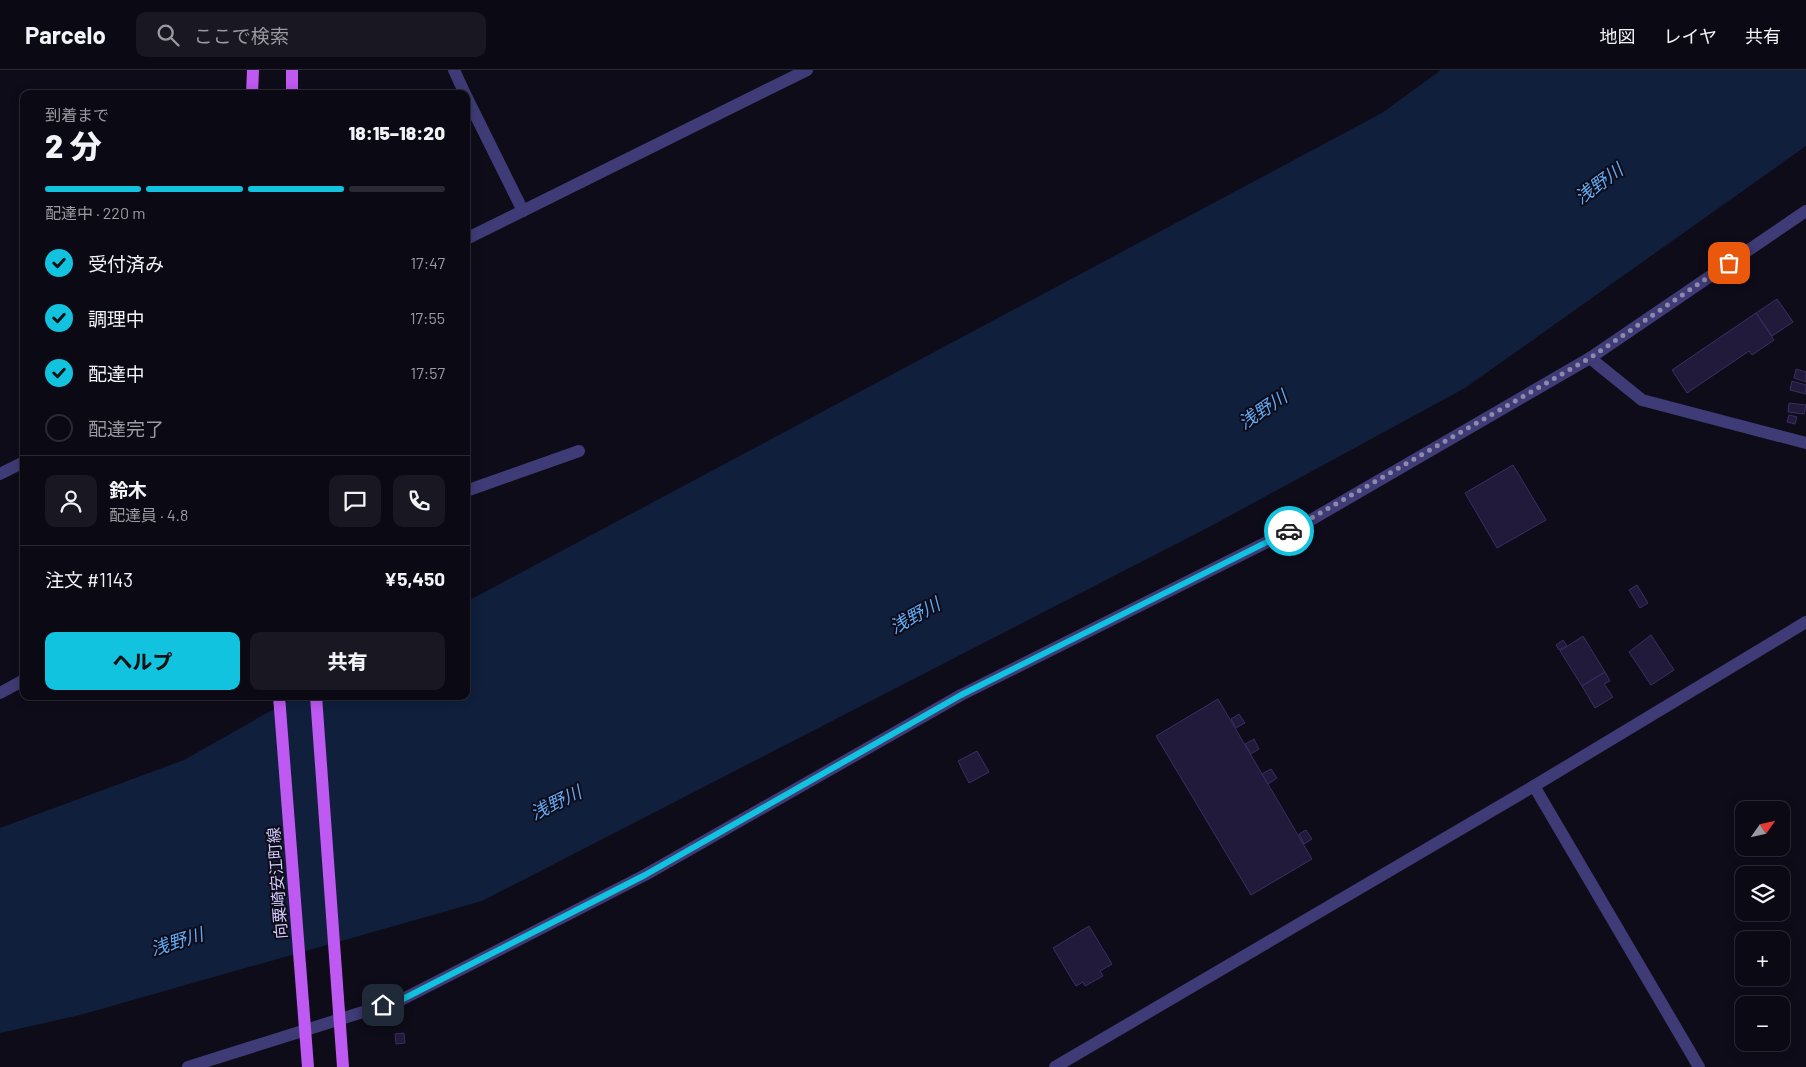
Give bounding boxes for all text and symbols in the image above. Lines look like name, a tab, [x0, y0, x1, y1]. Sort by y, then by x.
search box	[136, 12, 486, 57]
text: Parcelo	[25, 20, 106, 49]
icon: search	[154, 21, 182, 49]
text: ここで検索	[194, 24, 289, 47]
text: 地図	[1600, 25, 1636, 47]
text: レイヤ	[1664, 25, 1717, 47]
text: 共有	[1745, 25, 1781, 47]
text: 到着まで	[45, 105, 109, 124]
text: 18:15–18:20	[348, 121, 445, 144]
text: 2 分	[45, 126, 102, 164]
water label: 浅野川	[1570, 157, 1628, 208]
text: 配達中 · 220 m	[45, 203, 145, 222]
pin	[1708, 242, 1750, 284]
icon: check	[45, 249, 73, 277]
icon: bag	[1715, 249, 1743, 277]
text: 受付済み	[88, 252, 164, 275]
text: 17:47	[411, 253, 445, 272]
icon: check	[45, 304, 73, 332]
text: 調理中	[88, 307, 145, 330]
text: 17:55	[410, 308, 445, 327]
icon: check	[45, 359, 73, 387]
text: 配達中	[88, 362, 145, 385]
text: 17:57	[411, 363, 445, 382]
water label: 浅野川	[1234, 384, 1293, 433]
text: 配達完了	[88, 417, 164, 440]
button: person	[45, 475, 97, 527]
button: chat	[329, 475, 381, 527]
button: phone	[393, 475, 445, 527]
text: 鈴木	[109, 478, 147, 501]
text: 配達員 · 4.8	[109, 505, 188, 524]
courier	[1264, 506, 1314, 556]
icon: car	[1275, 517, 1303, 545]
text: ¥5,450	[384, 567, 445, 590]
text: 注文 #1143	[45, 568, 133, 591]
water label: 浅野川	[886, 591, 945, 638]
button: ヘルプ	[45, 632, 240, 690]
button: 共有	[250, 632, 445, 690]
water label: 浅野川	[526, 780, 586, 824]
north arrow	[1735, 801, 1790, 856]
map controls	[1735, 801, 1790, 1051]
street label: 向粟崎安江町線	[263, 827, 290, 940]
button: layers	[1735, 866, 1790, 921]
water label: 浅野川	[148, 922, 208, 959]
button: +	[1735, 931, 1790, 986]
pin	[362, 984, 404, 1026]
icon: home	[369, 991, 397, 1019]
button: −	[1735, 996, 1790, 1051]

